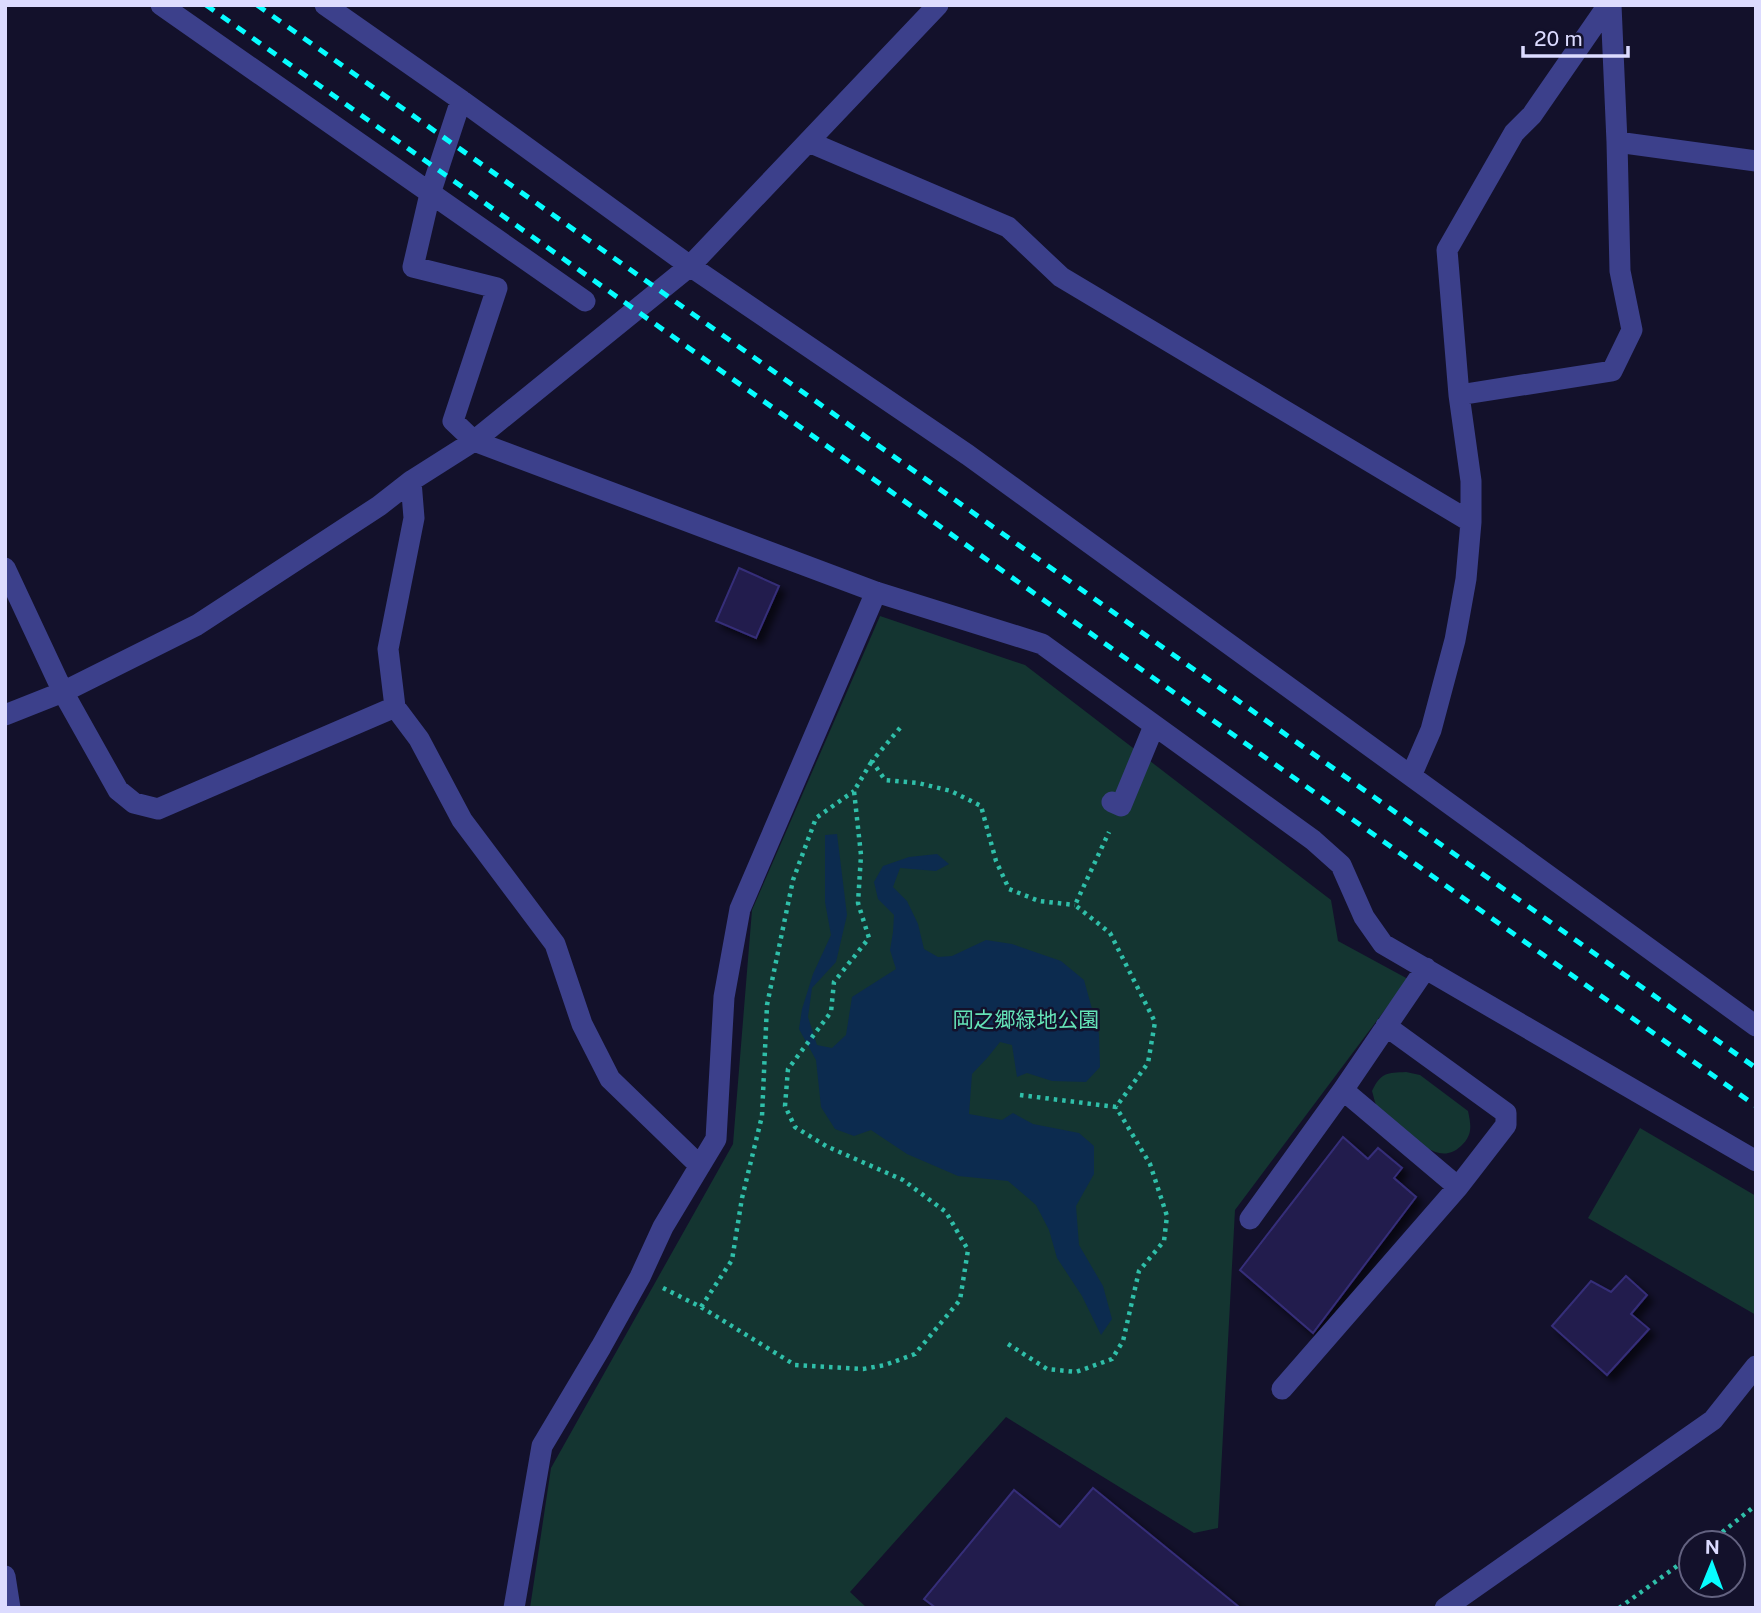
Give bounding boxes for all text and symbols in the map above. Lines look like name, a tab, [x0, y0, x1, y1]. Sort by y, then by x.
scale bar	[1523, 14, 1628, 58]
text: 20 m	[1534, 26, 1583, 51]
park label: 岡之郷緑地公園	[953, 1007, 1100, 1032]
north arrow	[1677, 1529, 1747, 1599]
text: N	[1705, 1536, 1720, 1558]

